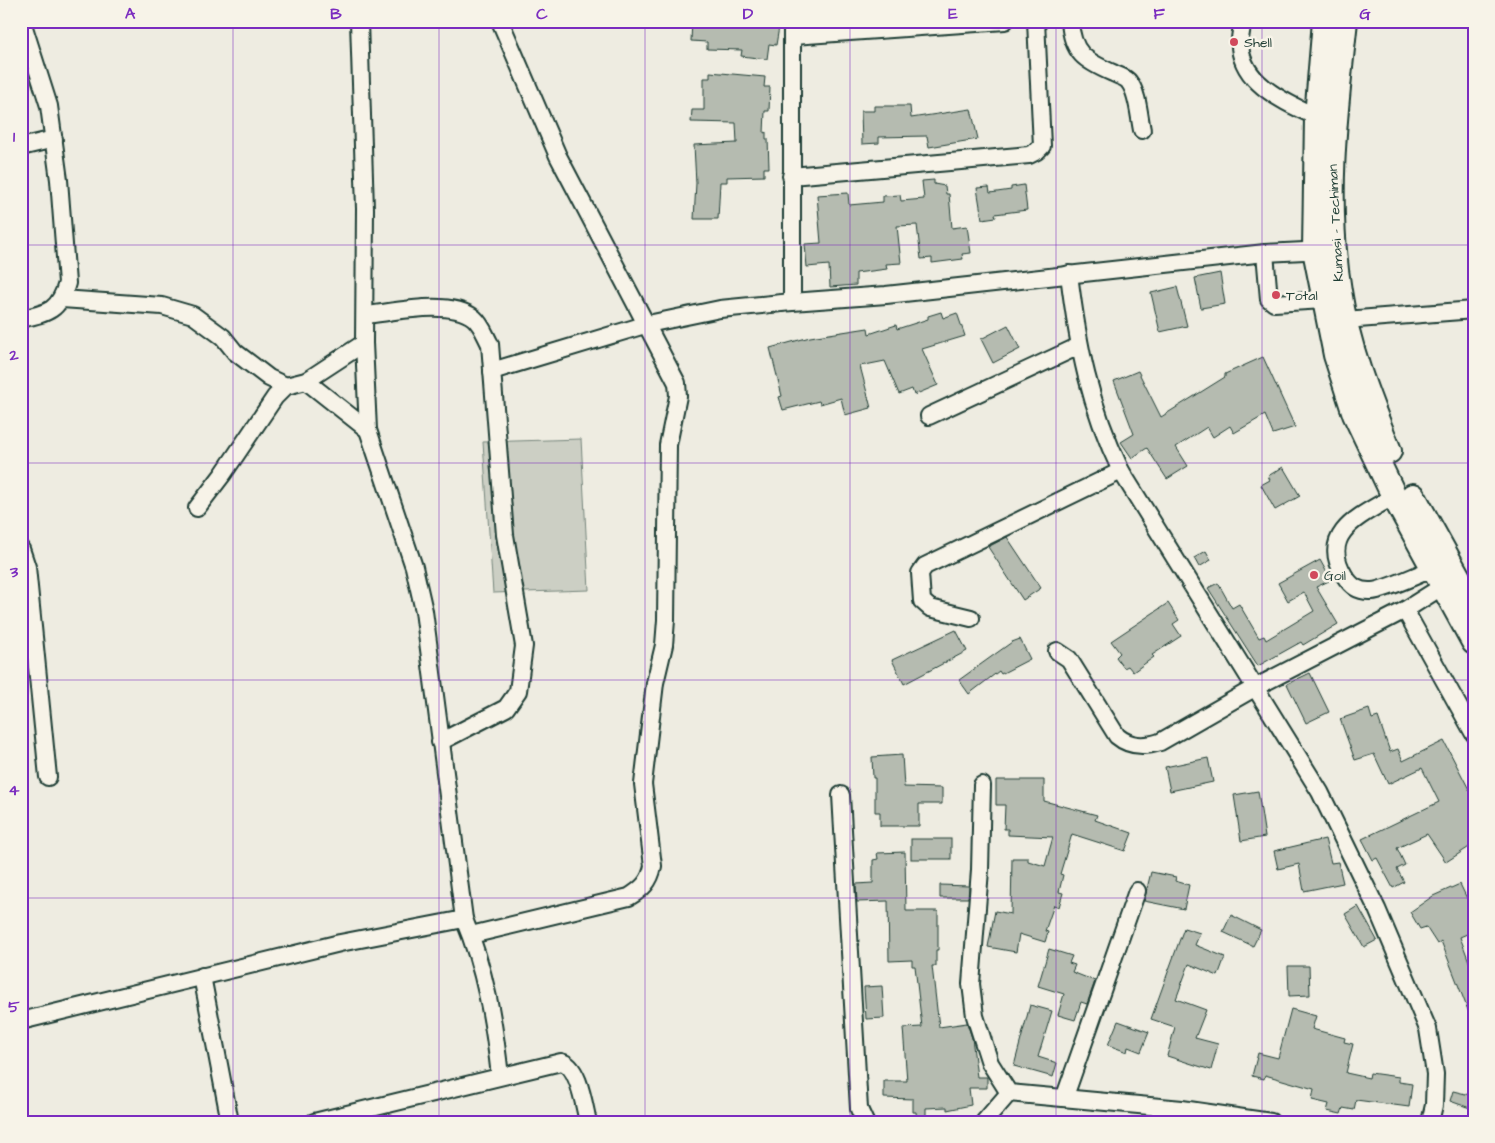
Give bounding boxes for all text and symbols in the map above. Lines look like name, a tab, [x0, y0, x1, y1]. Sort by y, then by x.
text: A	[125, 3, 136, 25]
text: B	[330, 3, 342, 25]
text: C	[536, 3, 548, 25]
text: D	[743, 3, 754, 25]
text: E	[948, 3, 958, 25]
text: F	[1153, 3, 1165, 25]
text: G	[1359, 3, 1371, 25]
place label: Shell	[1244, 33, 1272, 53]
marker: Shell	[1228, 36, 1240, 48]
text: 1	[13, 126, 16, 148]
street label: Kumasi - Techiman	[1323, 164, 1349, 282]
place label: Total	[1286, 286, 1318, 306]
marker: Total	[1270, 289, 1282, 301]
text: 2	[8, 344, 19, 366]
text: 3	[9, 561, 19, 583]
place label: Goil	[1324, 566, 1346, 586]
marker: Goil	[1308, 569, 1320, 581]
text: 4	[9, 779, 20, 801]
text: 5	[8, 996, 20, 1018]

